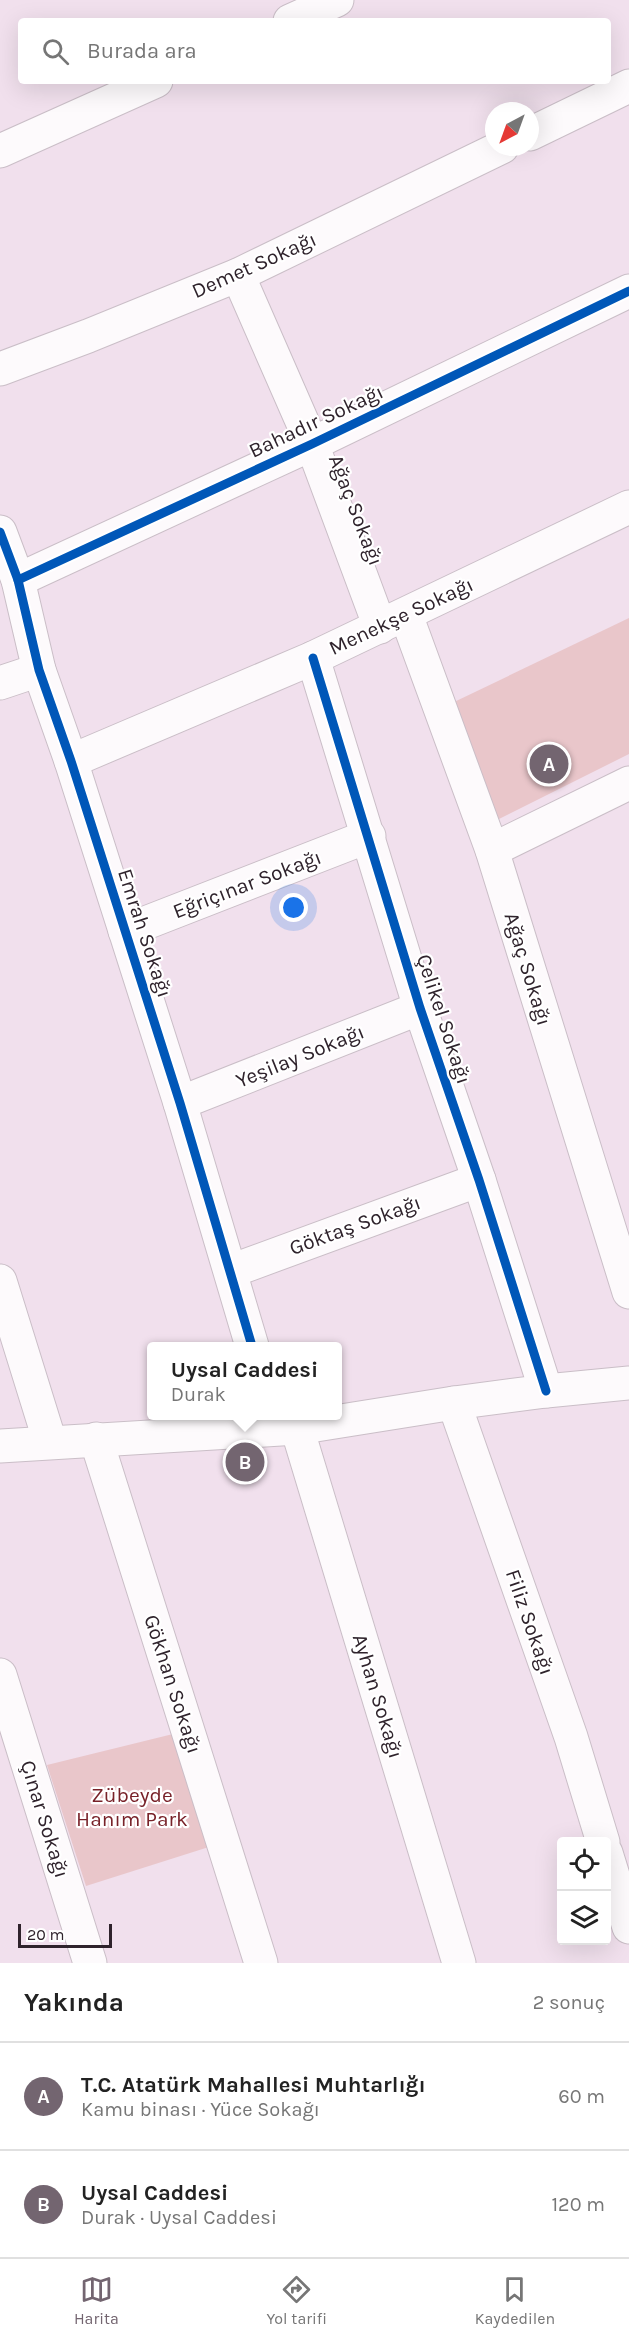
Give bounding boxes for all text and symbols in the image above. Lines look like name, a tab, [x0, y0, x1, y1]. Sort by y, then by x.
search box	[18, 18, 611, 84]
icon: search	[39, 35, 72, 68]
text: Burada ara	[87, 38, 197, 64]
north arrow	[485, 102, 539, 156]
street label: Demet Sokağı	[188, 227, 320, 303]
street label: Bahadır Sokağı	[245, 379, 387, 463]
street label: Ağaç Sokağı	[324, 451, 388, 569]
street label: Menekşe Sokağı	[325, 572, 477, 660]
pin: A	[530, 742, 568, 786]
street label: Eğriçınar Sokağı	[169, 845, 325, 923]
street label: Emrah Sokağı	[113, 866, 177, 1000]
your location	[279, 893, 308, 922]
street label: Ağaç Sokağı	[499, 910, 557, 1028]
street label: Çelikel Sokağı	[412, 951, 476, 1087]
street label: Yeşilay Sokağı	[232, 1019, 368, 1093]
street label: Göktaş Sokağı	[286, 1190, 424, 1260]
popup	[147, 1342, 342, 1420]
text: Uysal Caddesi	[171, 1357, 318, 1383]
text: Durak	[171, 1383, 226, 1406]
pin: B	[226, 1440, 264, 1484]
street label: Filiz Sokağı	[501, 1566, 559, 1678]
street label: Gökhan Sokağı	[139, 1612, 207, 1756]
street label: Ayhan Sokağı	[348, 1631, 408, 1761]
street label: Çınar Sokağı	[16, 1757, 74, 1881]
park label: Zübeyde Hanım Park	[76, 1783, 188, 1831]
map controls	[557, 1837, 611, 1945]
button: locate	[557, 1837, 611, 1891]
button: layers	[557, 1891, 611, 1945]
scale bar	[18, 1921, 112, 1948]
text: 20 m	[27, 1925, 65, 1944]
text: Yakında	[24, 1987, 124, 2018]
text: 2 sonuç	[533, 1991, 605, 2014]
text: T.C. Atatürk Mahallesi Muhtarlığı	[81, 2072, 426, 2098]
text: A	[37, 2085, 50, 2108]
text: 60 m	[558, 2085, 605, 2108]
text: Kamu binası · Yüce Sokağı	[81, 2098, 320, 2121]
text: Uysal Caddesi	[81, 2180, 228, 2206]
text: B	[37, 2193, 50, 2216]
text: 120 m	[551, 2193, 605, 2216]
text: Durak · Uysal Caddesi	[81, 2206, 277, 2229]
tab: Harita	[74, 2273, 119, 2328]
tab: Yol tarifi	[267, 2273, 327, 2328]
tab: Kaydedilen	[475, 2273, 555, 2328]

